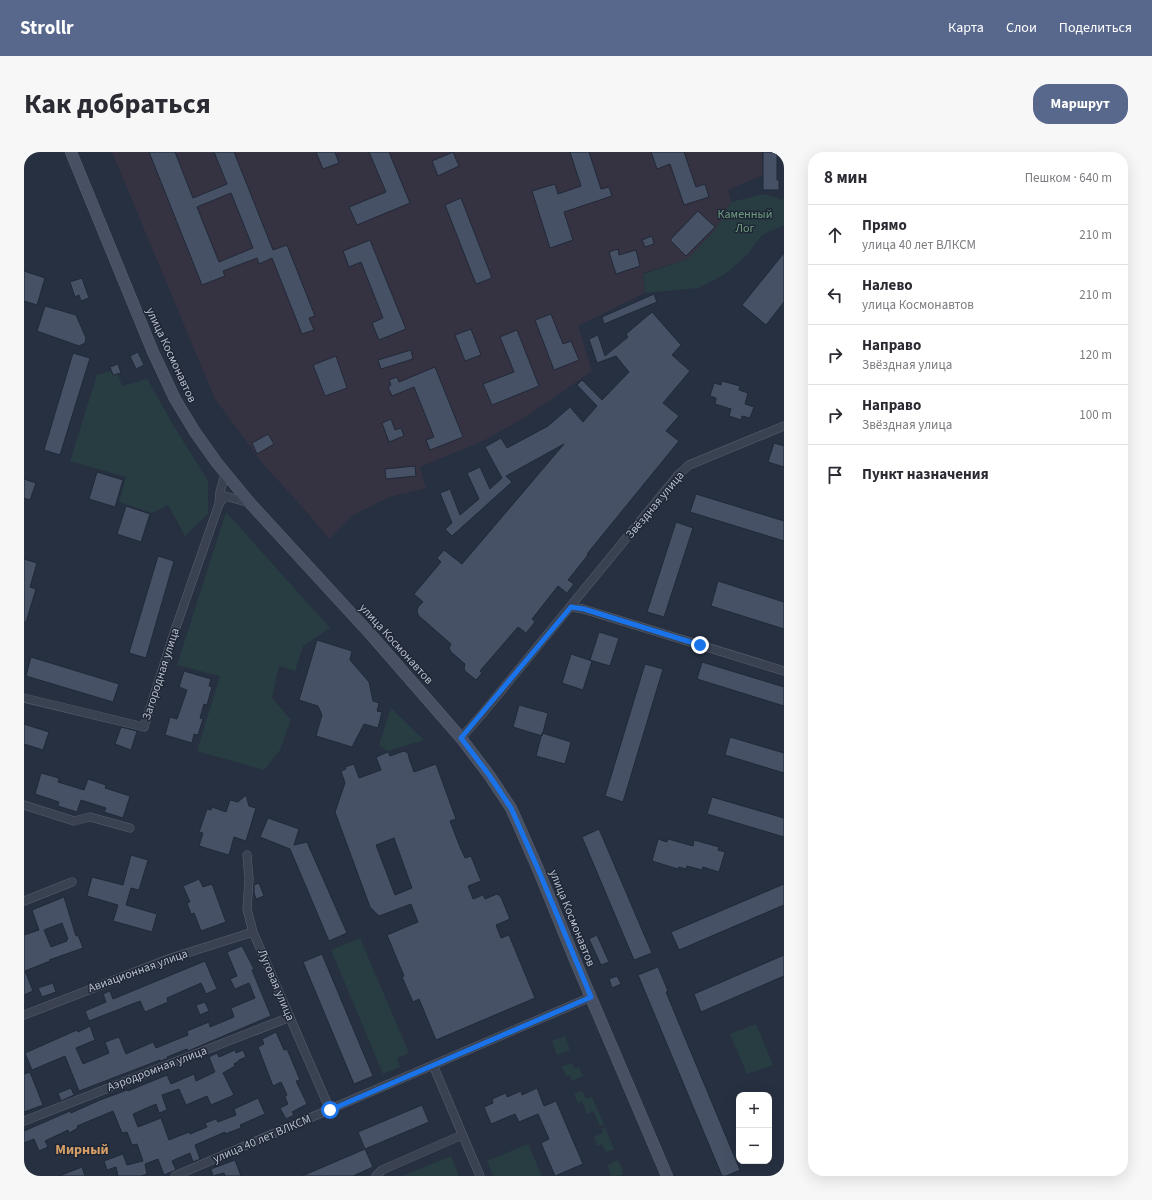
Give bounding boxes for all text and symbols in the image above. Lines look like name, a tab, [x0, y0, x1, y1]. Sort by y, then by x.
text: Strollr	[20, 15, 74, 42]
text: Карта	[948, 18, 984, 38]
text: Слои	[1006, 18, 1037, 38]
text: Поделиться	[1059, 18, 1132, 38]
text: Как добраться	[24, 84, 211, 124]
button: Маршрут	[1033, 84, 1128, 124]
text: 8 мин	[824, 166, 867, 190]
text: Пешком · 640 m	[1025, 169, 1112, 187]
park label: Каменный Лог	[718, 206, 772, 237]
text: Прямо	[862, 215, 907, 236]
icon: ahead	[824, 224, 846, 246]
text: 210 m	[1079, 226, 1112, 244]
text: улица 40 лет ВЛКСМ	[862, 236, 976, 254]
text: Налево	[862, 275, 913, 296]
icon: left	[824, 284, 846, 306]
text: 210 m	[1079, 286, 1112, 304]
text: улица Космонавтов	[862, 296, 974, 314]
street label: улица Космонавтов	[141, 305, 201, 405]
text: Направо	[862, 335, 921, 356]
icon: right	[824, 344, 846, 366]
text: 120 m	[1079, 346, 1112, 364]
text: Звёздная улица	[862, 356, 952, 374]
text: Направо	[862, 395, 921, 416]
icon: right	[824, 404, 846, 426]
text: 100 m	[1079, 406, 1112, 424]
text: Звёздная улица	[862, 416, 952, 434]
icon: arrive	[824, 464, 846, 486]
text: Пункт назначения	[862, 464, 989, 485]
street label: Звёздная улица	[622, 468, 688, 542]
street label: улица Космонавтов	[355, 600, 437, 688]
street label: Загородная улица	[138, 626, 184, 722]
route end	[691, 636, 709, 654]
street label: улица Космонавтов	[545, 867, 599, 969]
street label: Авиационная улица	[86, 945, 190, 997]
street label: Луговая улица	[253, 947, 299, 1023]
street label: Аэродромная улица	[105, 1042, 209, 1096]
map controls	[736, 1092, 772, 1164]
button: +	[736, 1092, 772, 1128]
route start	[321, 1101, 339, 1119]
street label: улица 40 лет ВЛКСМ	[210, 1111, 314, 1167]
button: −	[736, 1128, 772, 1164]
district label: Мирный	[55, 1140, 109, 1160]

